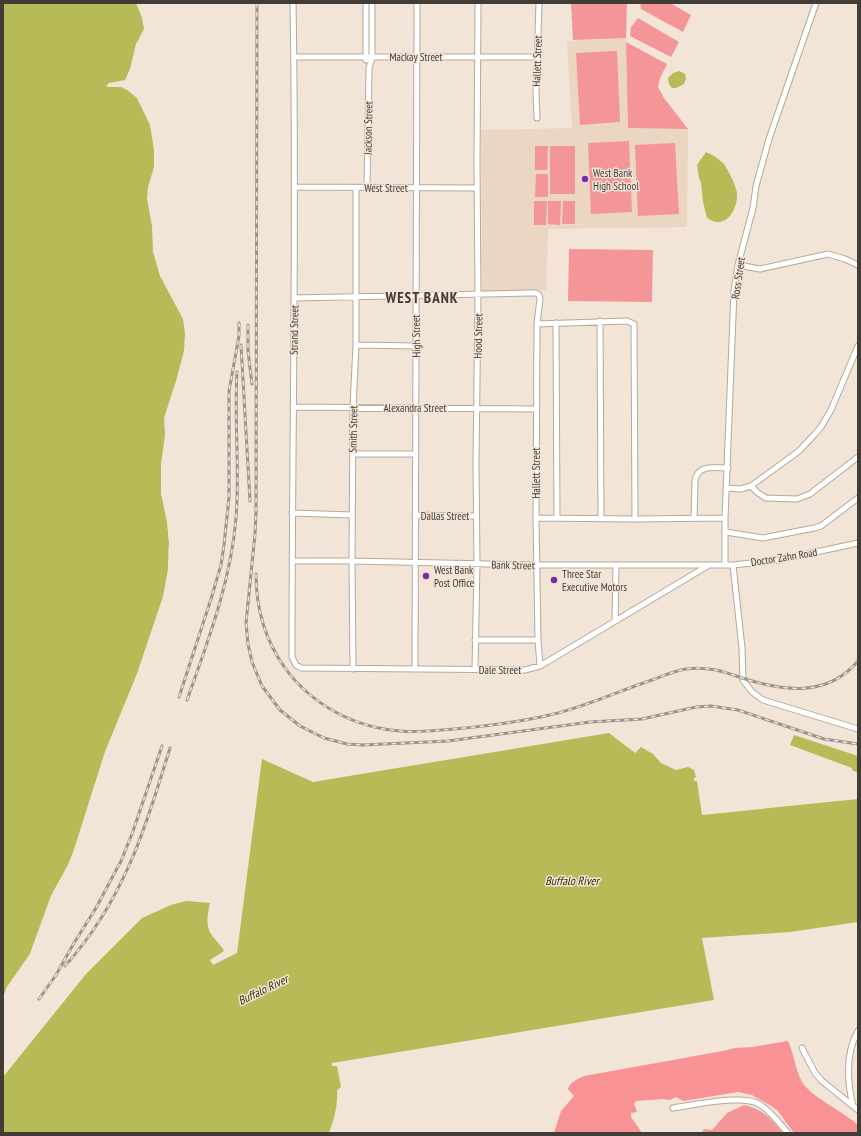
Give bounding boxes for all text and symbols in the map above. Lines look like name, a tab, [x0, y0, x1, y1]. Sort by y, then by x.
street label: Hallett Street	[529, 35, 545, 87]
street label: Mackay Street	[390, 50, 442, 64]
street label: Jackson Street	[361, 101, 375, 156]
place label: West Bank High School	[593, 166, 639, 193]
marker: West Bank High School	[580, 174, 590, 184]
street label: West Street	[364, 181, 408, 195]
street label: Ross Street	[728, 256, 748, 300]
district label: WEST BANK	[384, 288, 459, 307]
street label: Strand Street	[287, 305, 301, 355]
street label: Hood Street	[471, 313, 485, 359]
street label: High Street	[409, 314, 423, 358]
street label: Alexandra Street	[383, 401, 447, 415]
street label: Smith Street	[346, 405, 360, 453]
street label: Hallett Street	[529, 447, 543, 499]
street label: Dallas Street	[421, 509, 469, 523]
street label: Doctor Zahn Road	[750, 545, 818, 569]
street label: Bank Street	[491, 558, 535, 572]
place label: West Bank Post Office	[434, 563, 475, 590]
place label: Three Star Executive Motors	[562, 567, 627, 594]
marker: West Bank Post Office	[421, 571, 431, 581]
marker: Three Star Executive Motors	[549, 575, 559, 585]
street label: Dale Street	[479, 663, 521, 677]
water label: Buffalo River	[545, 873, 601, 888]
water label: Buffalo River	[235, 970, 292, 1008]

